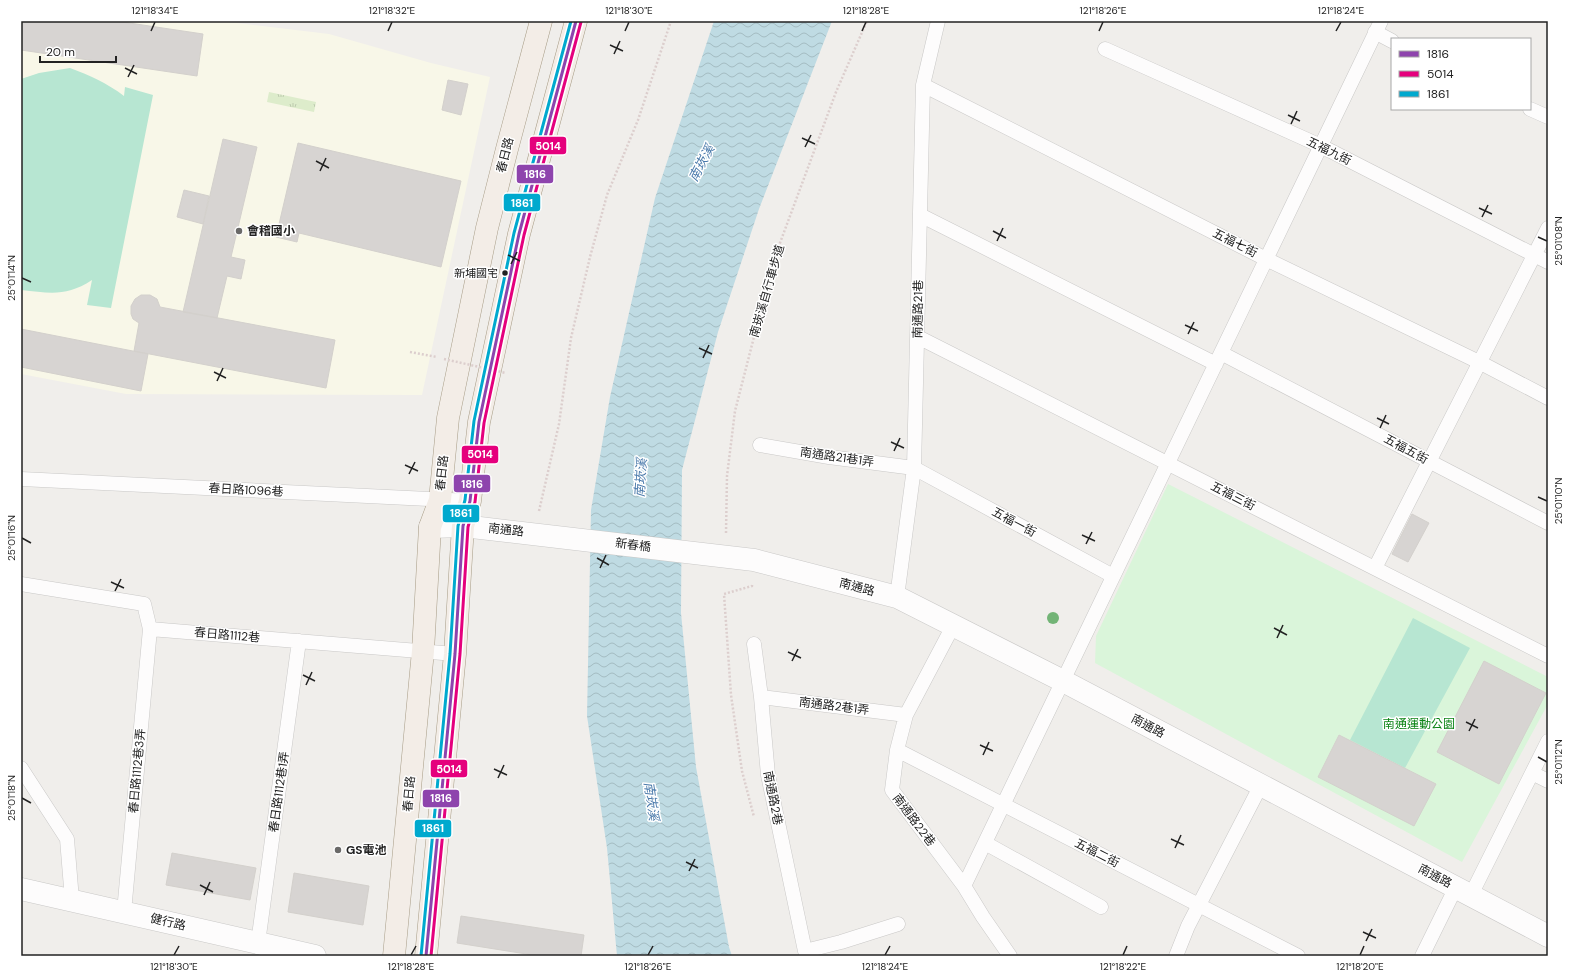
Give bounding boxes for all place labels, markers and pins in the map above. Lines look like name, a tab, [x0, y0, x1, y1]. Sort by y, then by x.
place label: 會稽國小	[247, 223, 295, 239]
marker: 會稽國小	[234, 226, 244, 236]
place label: 新埔國宅	[454, 266, 498, 280]
marker: 新埔國宅	[500, 268, 510, 278]
place label: GS電池	[346, 842, 387, 858]
marker: GS電池	[333, 845, 343, 855]

